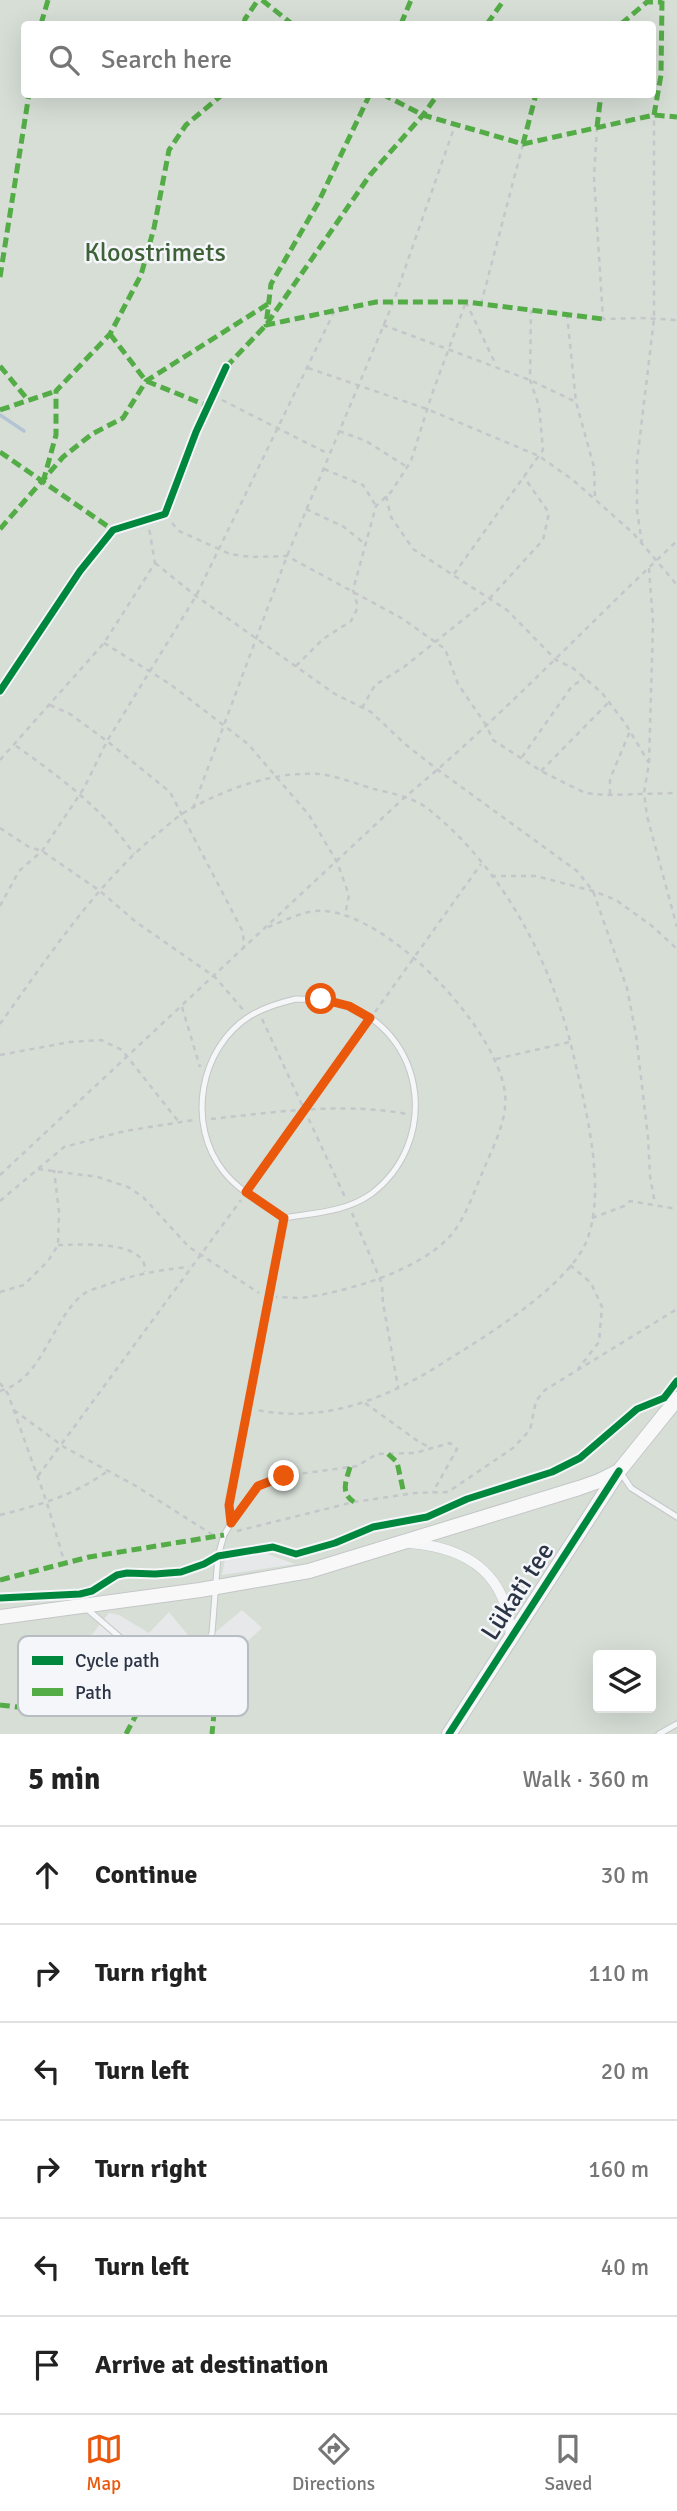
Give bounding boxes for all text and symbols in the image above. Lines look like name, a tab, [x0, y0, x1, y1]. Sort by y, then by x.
search box	[21, 21, 656, 98]
icon: search	[45, 41, 83, 79]
text: Search here	[101, 44, 232, 76]
park label: Kloostrimets	[84, 237, 226, 269]
route start	[305, 983, 336, 1014]
route end	[268, 1460, 299, 1491]
street label: Lükati tee	[474, 1537, 561, 1646]
legend	[18, 1636, 248, 1716]
text: Cycle path	[75, 1649, 160, 1673]
map controls	[593, 1650, 656, 1713]
button: layers	[593, 1650, 656, 1713]
text: Path	[75, 1681, 112, 1705]
text: 5 min	[28, 1761, 100, 1798]
text: Walk · 360 m	[523, 1765, 649, 1794]
icon: ahead	[28, 1856, 66, 1894]
text: Continue	[95, 1859, 197, 1891]
text: 30 m	[601, 1861, 649, 1890]
icon: right	[28, 1954, 66, 1992]
text: Turn right	[95, 1957, 207, 1989]
text: 110 m	[588, 1959, 649, 1988]
icon: left	[28, 2052, 66, 2090]
text: Turn left	[95, 2055, 189, 2087]
text: 20 m	[601, 2057, 649, 2086]
icon: right	[28, 2150, 66, 2188]
text: Turn right	[95, 2153, 207, 2185]
text: 160 m	[588, 2155, 649, 2184]
icon: left	[28, 2248, 66, 2286]
text: Turn left	[95, 2251, 189, 2283]
text: 40 m	[601, 2253, 649, 2282]
icon: arrive	[28, 2346, 66, 2384]
text: Arrive at destination	[95, 2349, 328, 2381]
tab: Map	[85, 2430, 123, 2496]
tab: Directions	[292, 2430, 375, 2496]
tab: Saved	[544, 2430, 592, 2496]

